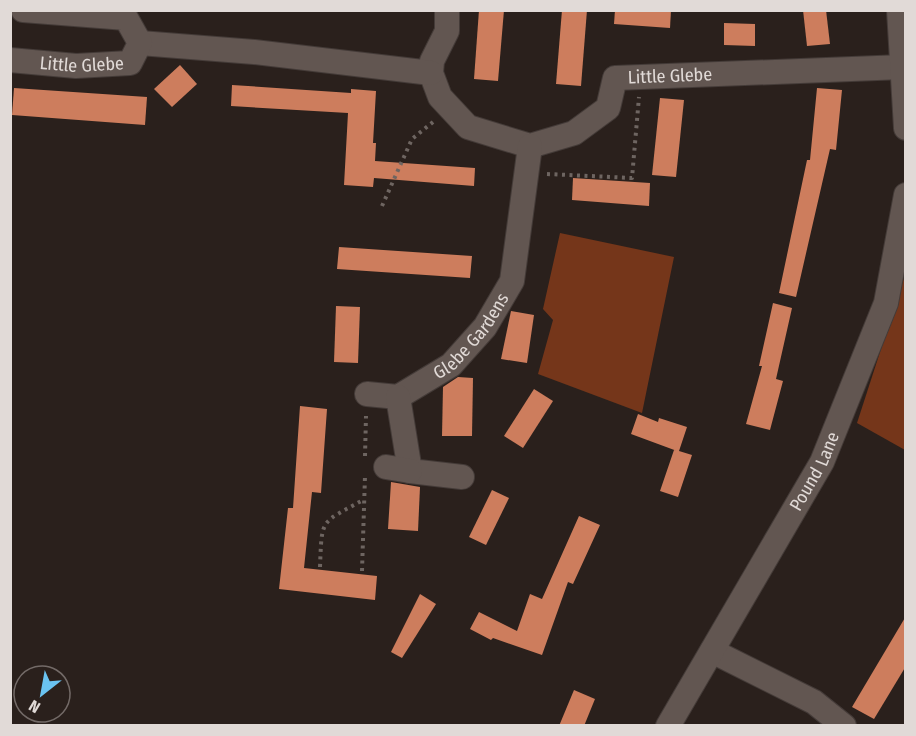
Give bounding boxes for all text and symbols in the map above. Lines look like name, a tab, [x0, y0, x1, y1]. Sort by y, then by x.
street label: Little Glebe	[39, 52, 125, 77]
street label: Little Glebe	[627, 63, 713, 89]
street label: Glebe Gardens	[429, 289, 514, 384]
street label: Pound Lane	[785, 429, 844, 515]
north arrow	[12, 664, 72, 724]
text: N	[26, 696, 44, 717]

